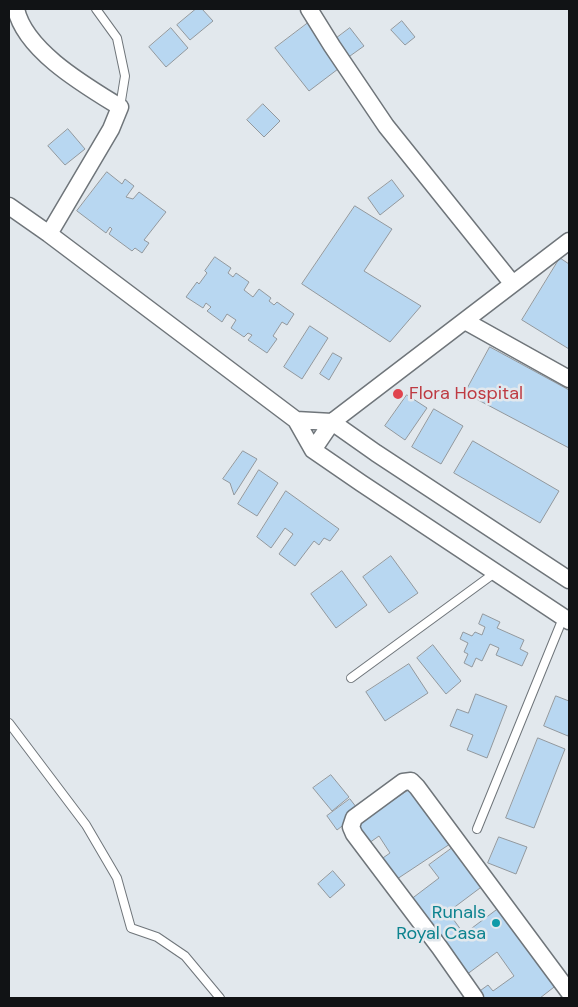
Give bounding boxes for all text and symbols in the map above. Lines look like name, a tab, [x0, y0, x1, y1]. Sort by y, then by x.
place label: Flora Hospital	[409, 383, 523, 405]
marker: Flora Hospital	[391, 387, 405, 401]
place label: Runals Royal Casa	[396, 902, 486, 944]
marker: Runals Royal Casa	[490, 917, 502, 929]

